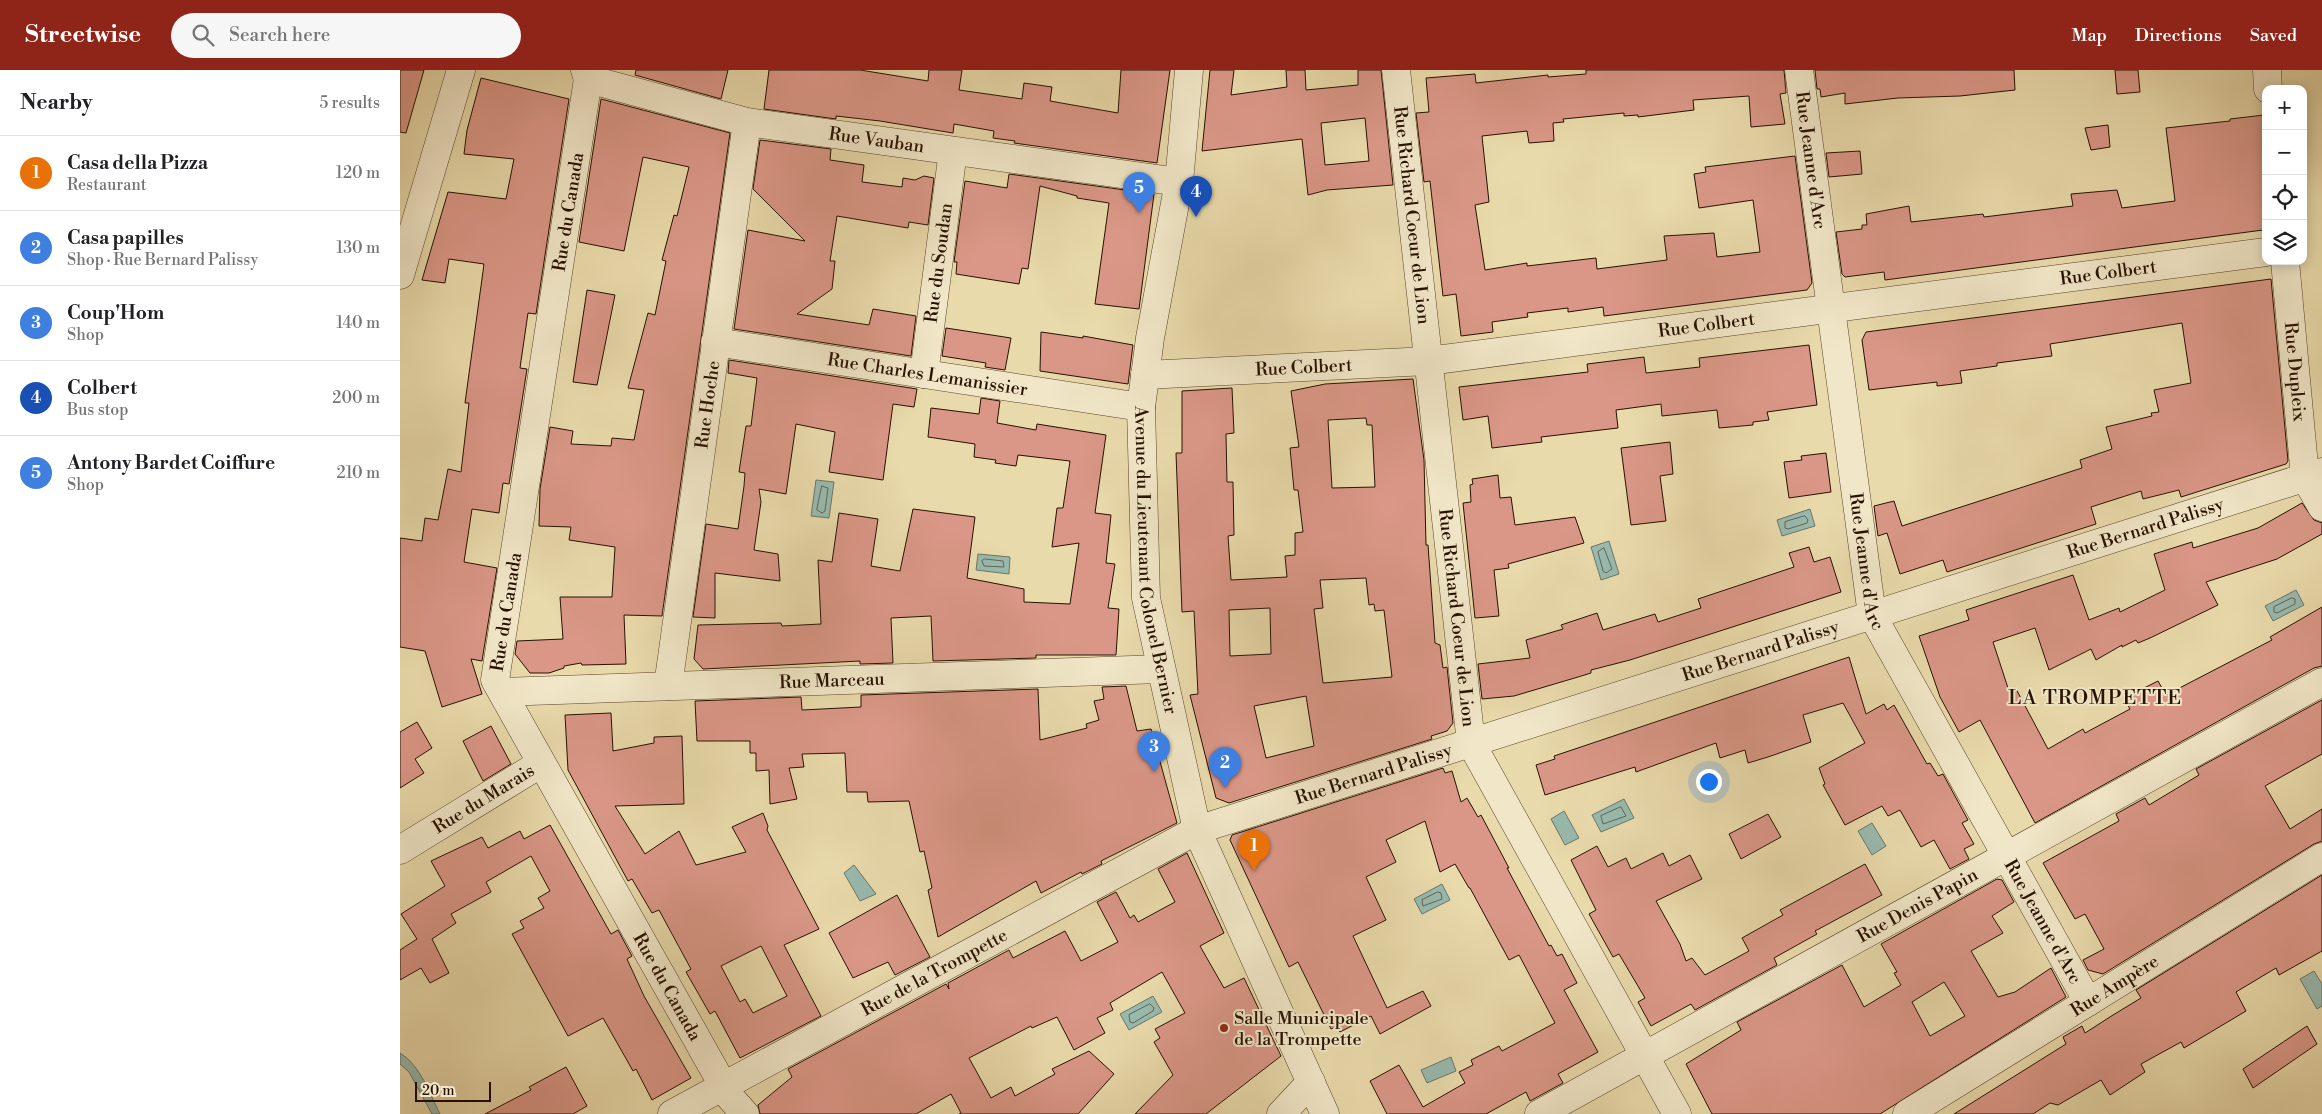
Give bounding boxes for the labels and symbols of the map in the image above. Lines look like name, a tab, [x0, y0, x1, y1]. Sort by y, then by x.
street label: Rue Jeanne d'Arc	[1790, 90, 1831, 231]
street label: Rue Richard Coeur de Lion	[1388, 105, 1435, 326]
street label: Rue Vauban	[827, 122, 926, 159]
street label: Rue du Canada	[548, 150, 589, 273]
pin: 5	[1123, 172, 1155, 213]
pin: 4	[1180, 176, 1212, 217]
street label: Rue du Soudan	[920, 201, 958, 324]
street label: Rue Colbert	[2058, 255, 2158, 291]
street label: Rue Colbert	[1657, 308, 1757, 343]
street label: Rue Dupleix	[2279, 321, 2311, 423]
street label: Rue Charles Lemanissier	[826, 348, 1029, 402]
street label: Rue Colbert	[1255, 354, 1354, 382]
street label: Rue Hoche	[690, 359, 725, 450]
street label: Avenue du Lieutenant Colonel Bernier	[1129, 405, 1182, 717]
street label: Rue Jeanne d'Arc	[1844, 491, 1889, 635]
street label: Rue Bernard Palissy	[2064, 493, 2227, 564]
street label: Rue Richard Coeur de Lion	[1433, 507, 1480, 728]
street label: Rue du Canada	[486, 550, 527, 673]
street label: Rue Bernard Palissy	[1679, 615, 1842, 687]
street label: Rue Marceau	[779, 668, 886, 694]
district label: LA TROMPETTE	[2008, 686, 2182, 711]
pin: 3	[1138, 731, 1170, 772]
street label: Rue Bernard Palissy	[1292, 739, 1455, 810]
pin: 2	[1209, 747, 1241, 788]
street label: Rue du Marais	[429, 759, 539, 839]
your location	[1696, 769, 1722, 795]
pin: 1	[1238, 830, 1270, 871]
street label: Rue Jeanne d'Arc	[1999, 856, 2087, 988]
street label: Rue Denis Papin	[1853, 863, 1982, 948]
street label: Rue de la Trompette	[857, 924, 1012, 1022]
street label: Rue du Canada	[628, 929, 707, 1046]
street label: Rue Ampère	[2066, 950, 2163, 1022]
place label: Salle Municipale de la Trompette	[1234, 1007, 1369, 1051]
marker: Salle Municipale de la Trompette	[1218, 1022, 1230, 1034]
scale bar	[415, 1079, 491, 1102]

